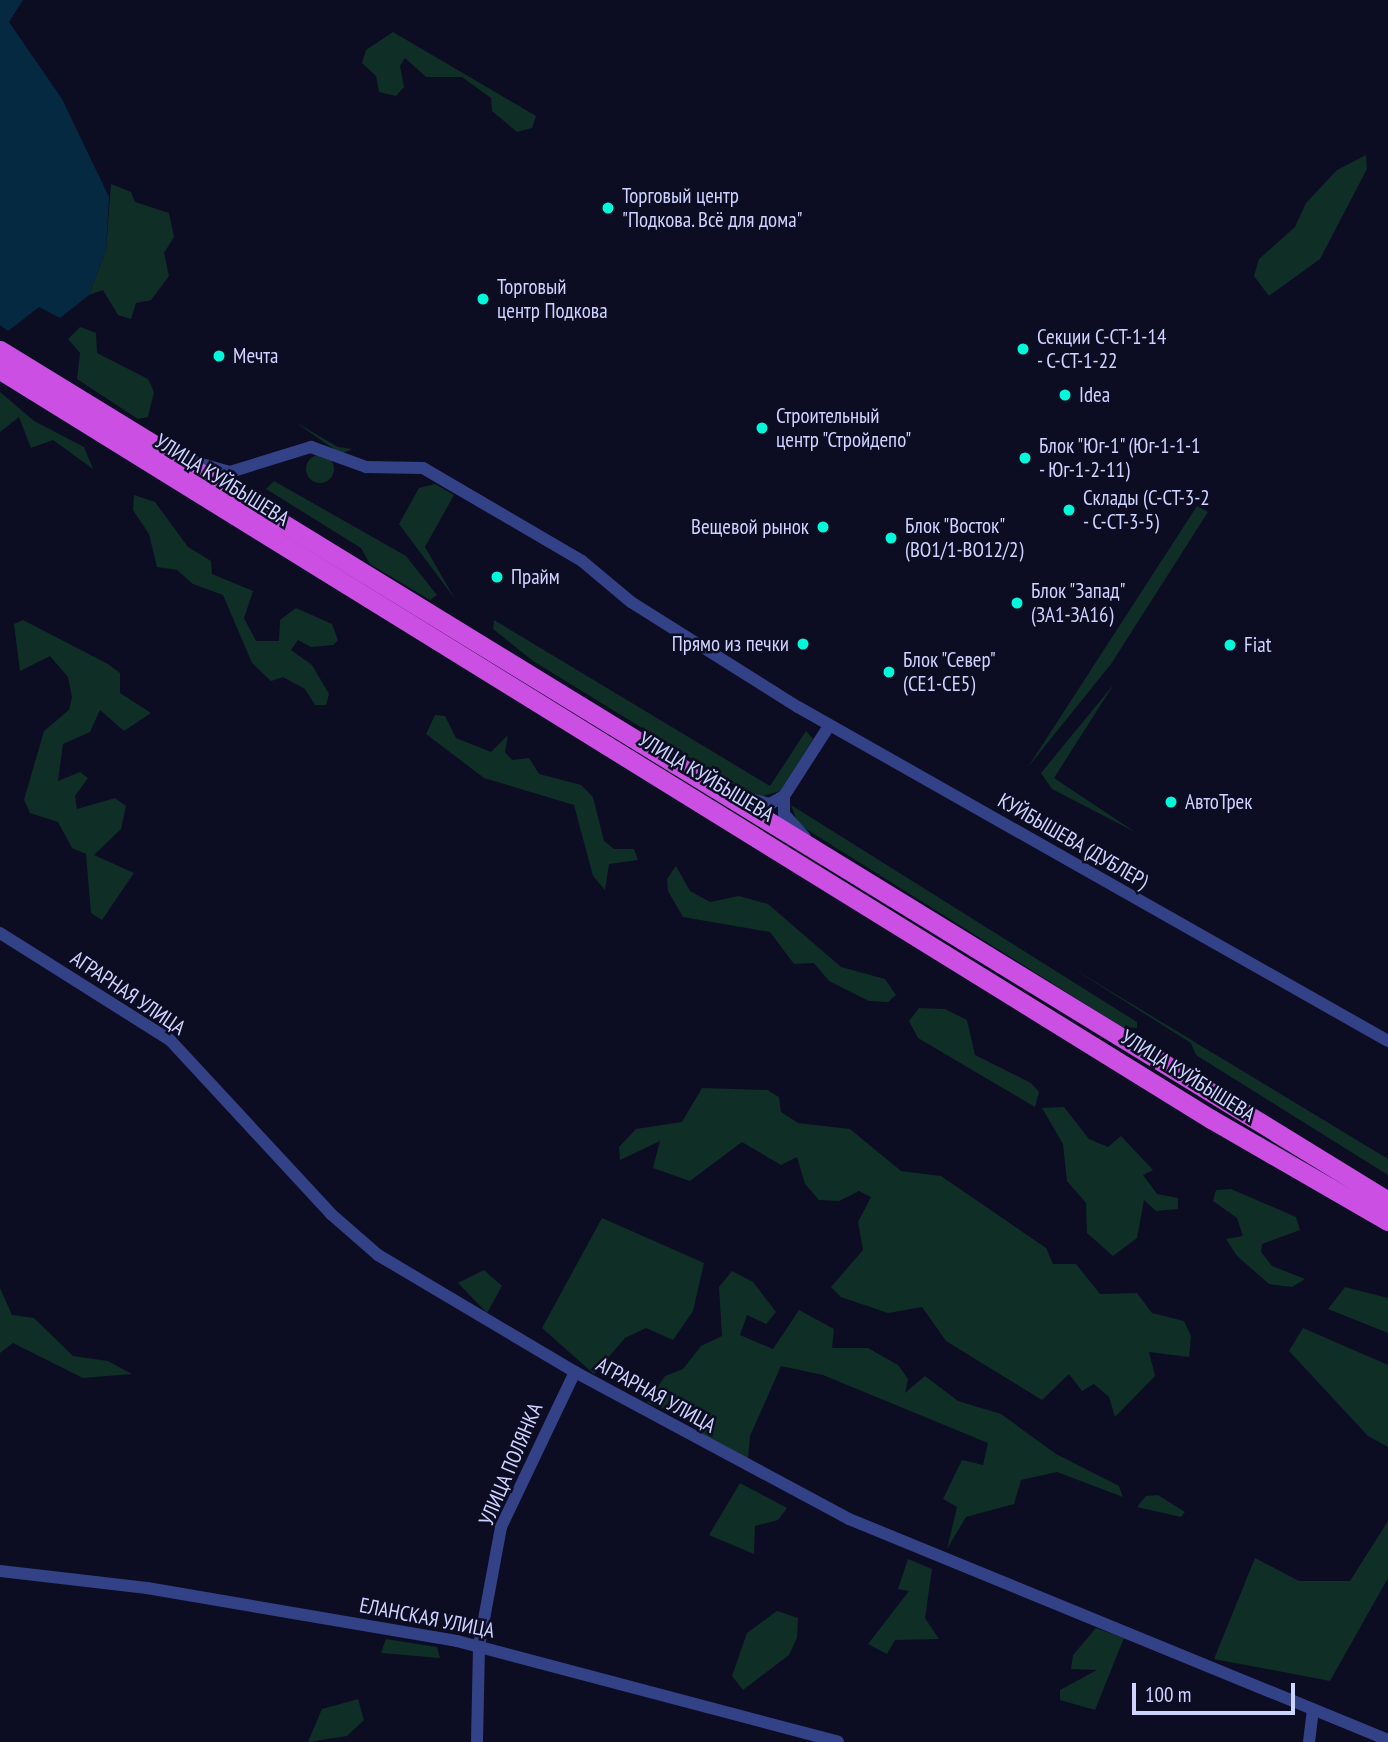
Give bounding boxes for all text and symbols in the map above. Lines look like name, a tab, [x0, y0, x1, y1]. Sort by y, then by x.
place label: Торговый центр "Подкова. Всё для дома"	[622, 183, 804, 233]
marker: Торговый центр "Подкова. Всё для дома"	[600, 200, 616, 216]
place label: Торговый центр Подкова	[497, 274, 608, 324]
marker: Торговый центр Подкова	[475, 291, 491, 307]
place label: Секции С-СТ-1-14 - С-СТ-1-22	[1037, 324, 1166, 374]
marker: Секции С-СТ-1-14 - С-СТ-1-22	[1015, 341, 1031, 357]
place label: Мечта	[233, 343, 278, 369]
marker: Мечта	[211, 348, 227, 364]
place label: Idea	[1079, 382, 1110, 408]
marker: Idea	[1057, 387, 1073, 403]
place label: Строительный центр "Стройдепо"	[776, 403, 912, 453]
marker: Строительный центр "Стройдепо"	[754, 420, 770, 436]
street label: УЛИЦА КУЙБЫШЕВА	[150, 428, 294, 532]
place label: Блок "Юг-1" (Юг-1-1-1 - Юг-1-2-11)	[1039, 433, 1203, 483]
marker: Блок "Юг-1" (Юг-1-1-1 - Юг-1-2-11)	[1017, 450, 1033, 466]
place label: Склады (С-СТ-3-2 - С-СТ-3-5)	[1083, 485, 1210, 535]
marker: Склады (С-СТ-3-2 - С-СТ-3-5)	[1061, 502, 1077, 518]
place label: Блок "Восток" (ВО1/1-ВО12/2)	[905, 513, 1023, 563]
place label: Вещевой рынок	[691, 514, 809, 540]
marker: Вещевой рынок	[815, 519, 831, 535]
marker: Блок "Восток" (ВО1/1-ВО12/2)	[883, 530, 899, 546]
place label: Прайм	[511, 564, 560, 590]
marker: Прайм	[489, 569, 505, 585]
place label: Блок "Запад" (ЗА1-ЗА16)	[1031, 578, 1127, 628]
marker: Блок "Запад" (ЗА1-ЗА16)	[1009, 595, 1025, 611]
place label: Прямо из печки	[672, 631, 789, 657]
place label: Fiat	[1244, 632, 1271, 658]
marker: Прямо из печки	[795, 636, 811, 652]
marker: Fiat	[1222, 637, 1238, 653]
place label: Блок "Север" (СЕ1-СЕ5)	[903, 647, 997, 697]
marker: Блок "Север" (СЕ1-СЕ5)	[881, 664, 897, 680]
street label: УЛИЦА КУЙБЫШЕВА	[633, 727, 779, 827]
street label: КУЙБЫШЕВА (ДУБЛЕР)	[993, 788, 1153, 894]
place label: АвтоТрек	[1185, 789, 1252, 815]
marker: АвтоТрек	[1163, 794, 1179, 810]
street label: АГРАРНАЯ УЛИЦА	[66, 945, 190, 1041]
street label: УЛИЦА КУЙБЫШЕВА	[1116, 1024, 1260, 1128]
street label: АГРАРНАЯ УЛИЦА	[592, 1352, 720, 1438]
street label: УЛИЦА ПОЛЯНКА	[474, 1399, 548, 1529]
street label: ЕЛАНСКАЯ УЛИЦА	[357, 1593, 497, 1643]
scale bar	[1136, 1668, 1299, 1712]
text: 100 m	[1145, 1681, 1191, 1708]

